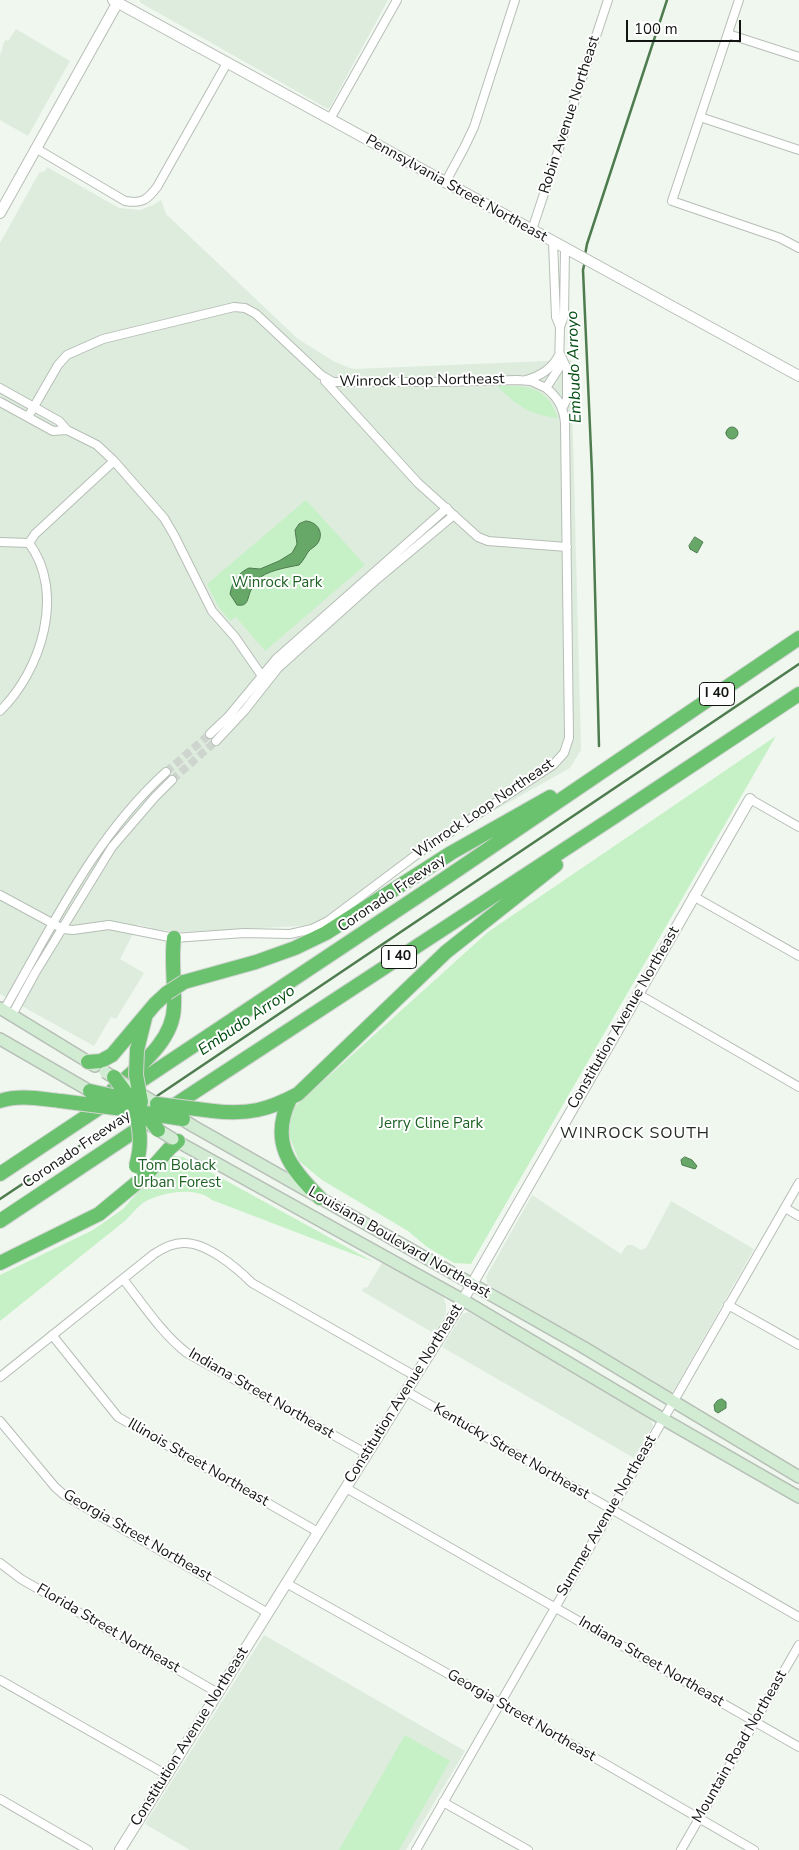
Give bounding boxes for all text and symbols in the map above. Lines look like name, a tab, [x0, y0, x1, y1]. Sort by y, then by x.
scale bar	[629, 10, 744, 42]
text: 100 m	[634, 19, 678, 39]
street label: Robin Avenue Northeast	[536, 34, 604, 196]
street label: Pennsylvania Street Northeast	[362, 132, 550, 246]
water label: Embudo Arroyo	[563, 310, 587, 424]
street label: Winrock Loop Northeast	[339, 371, 505, 391]
park label: Winrock Park	[232, 574, 322, 592]
road number: I 40	[700, 682, 734, 706]
street label: Winrock Loop Northeast	[411, 755, 557, 863]
street label: Coronado Freeway	[335, 851, 449, 937]
street label: Constitution Avenue Northeast	[564, 924, 684, 1112]
road number: I 40	[382, 946, 416, 969]
water label: Embudo Arroyo	[195, 982, 299, 1060]
street label: Coronado Freeway	[20, 1107, 134, 1193]
park label: Jerry Cline Park	[379, 1115, 483, 1133]
district label: WINROCK SOUTH	[558, 1124, 712, 1144]
park label: Tom Bolack Urban Forest	[133, 1157, 221, 1192]
street label: Louisiana Boulevard Northeast	[305, 1183, 493, 1303]
street label: Constitution Avenue Northeast	[341, 1301, 467, 1487]
street label: Indiana Street Northeast	[185, 1345, 337, 1443]
street label: Kentucky Street Northeast	[430, 1400, 592, 1504]
street label: Illinois Street Northeast	[124, 1415, 272, 1511]
street label: Summer Avenue Northeast	[554, 1432, 660, 1600]
street label: Georgia Street Northeast	[59, 1486, 215, 1586]
street label: Florida Street Northeast	[33, 1581, 183, 1677]
street label: Indiana Street Northeast	[575, 1613, 727, 1711]
street label: Constitution Avenue Northeast	[127, 1644, 253, 1830]
street label: Georgia Street Northeast	[443, 1666, 599, 1766]
street label: Mountain Road Northeast	[689, 1668, 791, 1826]

